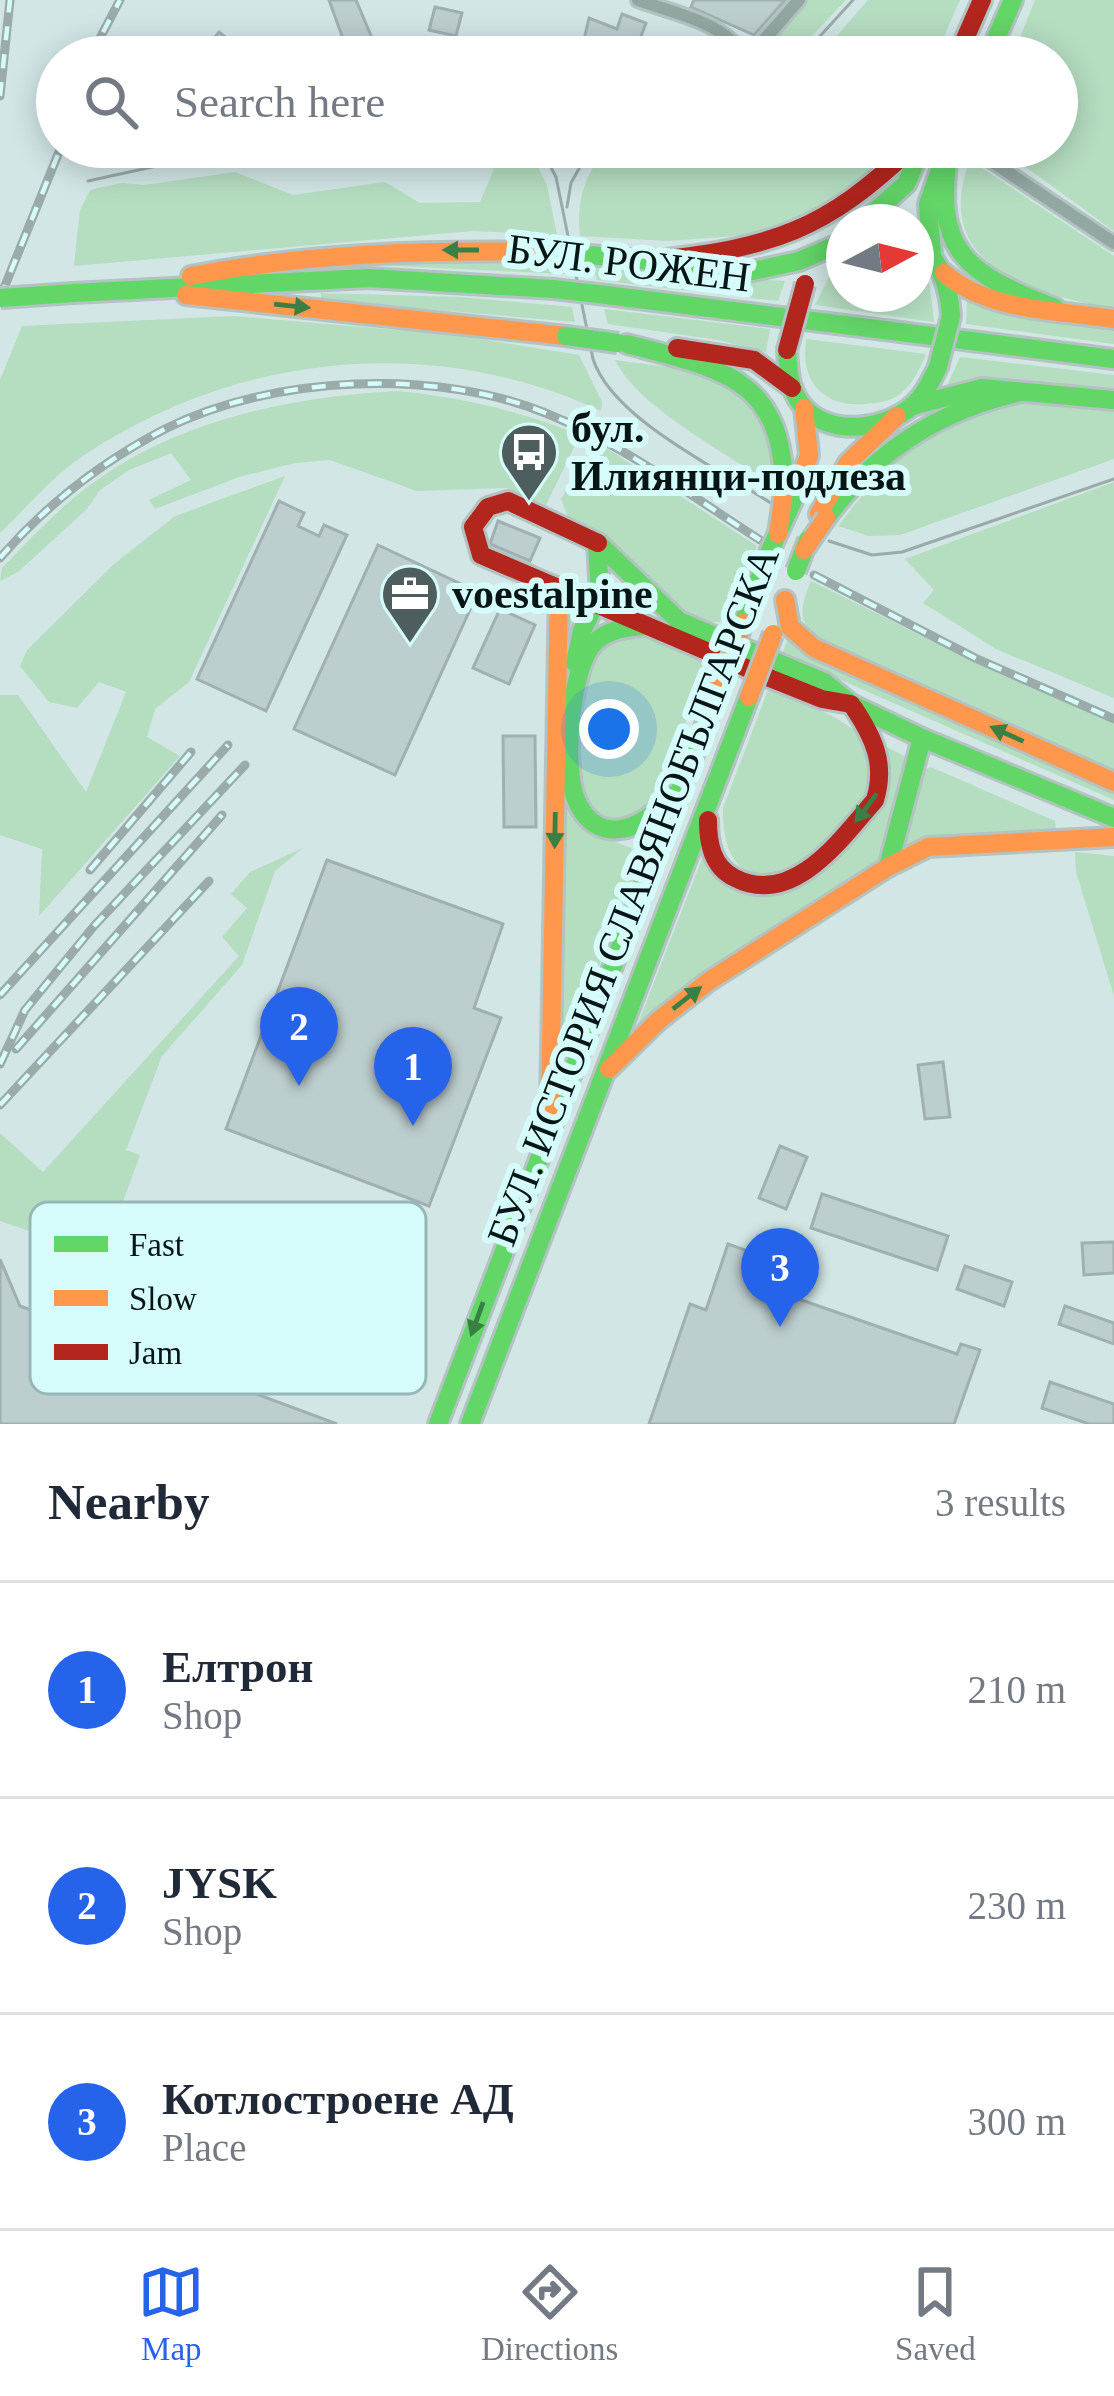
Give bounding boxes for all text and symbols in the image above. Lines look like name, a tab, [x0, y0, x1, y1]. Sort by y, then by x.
search box	[36, 36, 1078, 168]
icon: search	[78, 69, 144, 135]
text: Search here	[174, 77, 385, 127]
north arrow	[826, 204, 934, 312]
street label: БУЛ. РОЖЕН	[505, 225, 753, 301]
one-way arrow	[441, 240, 479, 260]
one-way arrow	[274, 297, 311, 316]
place label: бул. Илиянци-подлеза	[571, 405, 906, 499]
bus stop icon: бул. Илиянци-подлеза	[498, 421, 560, 503]
street label: БУЛ. ИСТОРИЯ СЛАВЯНОБЪЛГАРСКА	[478, 540, 788, 1252]
office icon: voestalpine	[379, 563, 441, 645]
place label: voestalpine	[452, 571, 653, 617]
your location	[579, 699, 639, 759]
one-way arrow	[989, 723, 1024, 743]
one-way arrow	[854, 793, 878, 824]
one-way arrow	[545, 812, 565, 850]
one-way arrow	[672, 986, 703, 1011]
pin: 2	[260, 987, 338, 1086]
pin: 1	[374, 1027, 452, 1126]
legend	[30, 1202, 426, 1394]
text: Fast	[129, 1227, 184, 1263]
pin: 3	[741, 1228, 819, 1327]
text: Slow	[129, 1281, 197, 1317]
one-way arrow	[467, 1301, 485, 1337]
text: Jam	[129, 1335, 182, 1371]
text: Nearby	[48, 1474, 209, 1530]
text: 3 results	[935, 1481, 1066, 1524]
text: Елтрон	[162, 1642, 313, 1692]
text: 1	[77, 1668, 97, 1711]
text: 210 m	[967, 1668, 1066, 1711]
text: Shop	[162, 1694, 242, 1737]
text: JYSK	[162, 1858, 277, 1908]
text: 2	[77, 1884, 97, 1927]
text: 230 m	[967, 1884, 1066, 1927]
text: Shop	[162, 1910, 242, 1953]
text: Котлостроене АД	[162, 2074, 514, 2124]
text: 3	[77, 2100, 97, 2143]
text: 300 m	[967, 2100, 1066, 2143]
text: Place	[162, 2126, 246, 2169]
tab: Map	[138, 2259, 204, 2368]
tab: Directions	[481, 2259, 618, 2368]
tab: Saved	[895, 2259, 976, 2368]

